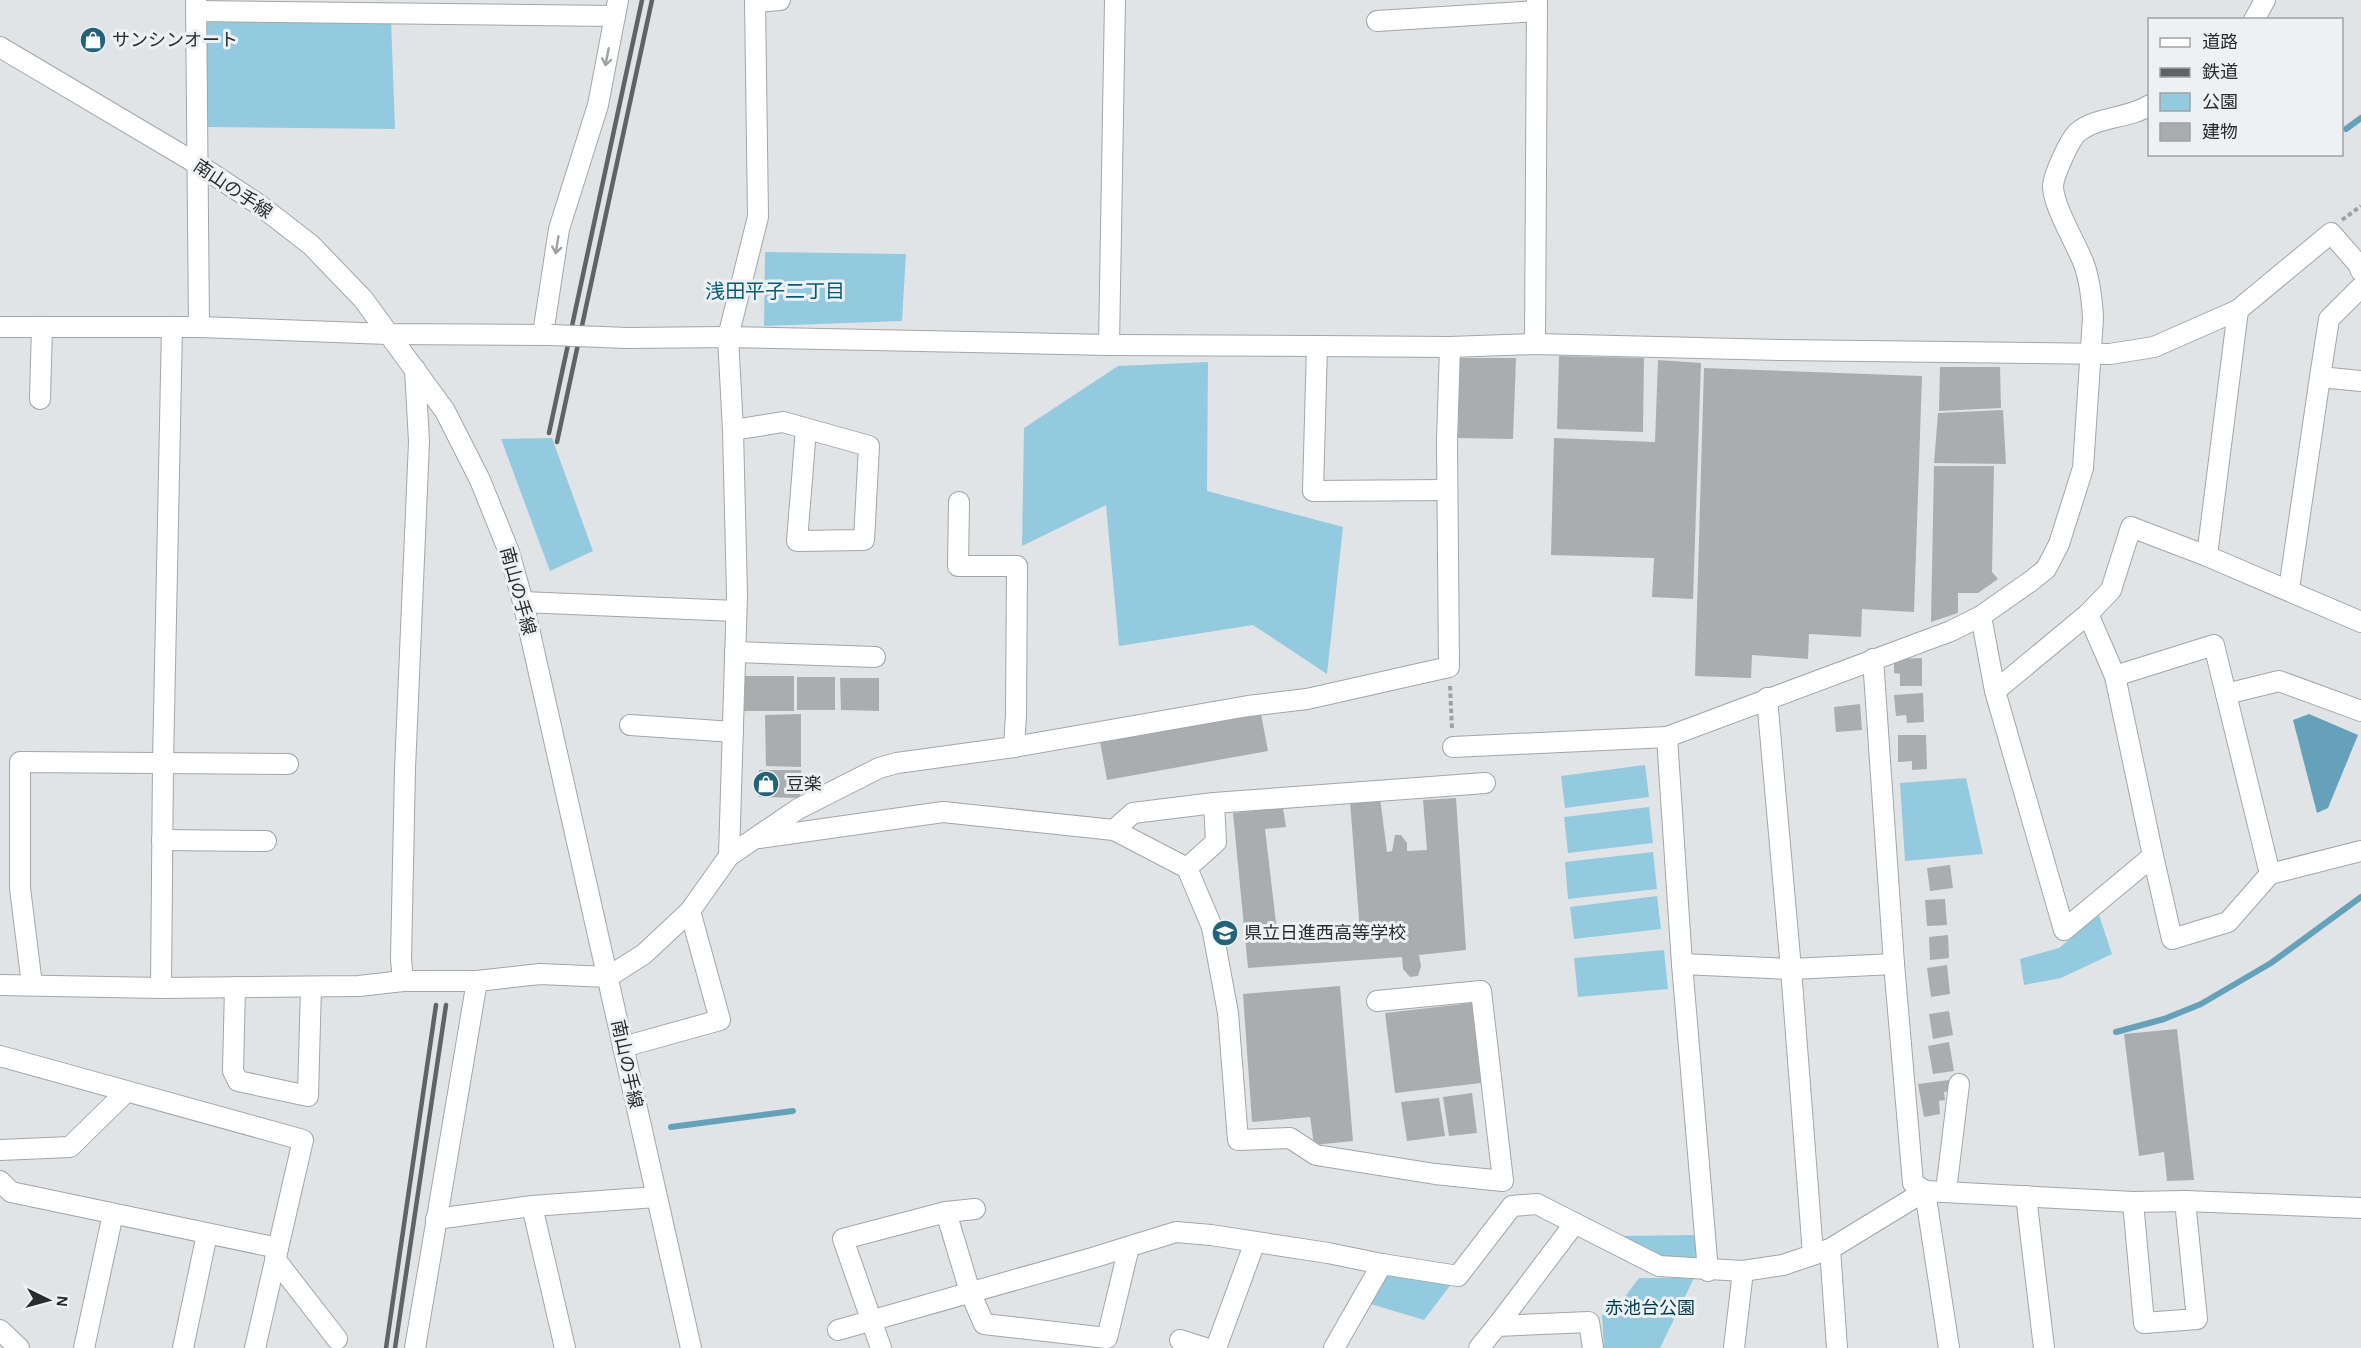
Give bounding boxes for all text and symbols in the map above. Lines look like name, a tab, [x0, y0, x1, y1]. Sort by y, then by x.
legend	[2148, 18, 2343, 156]
shop icon: サンシンオート	[78, 25, 108, 55]
place label: サンシンオート	[112, 32, 238, 50]
text: 道路	[2202, 32, 2238, 52]
one-way arrow	[601, 47, 612, 67]
text: 鉄道	[2202, 62, 2238, 82]
text: 公園	[2202, 93, 2238, 112]
text: 建物	[2202, 122, 2238, 142]
street label: 南山の手線	[190, 156, 276, 222]
one-way arrow	[551, 235, 562, 255]
district label: 浅田平子二丁目	[705, 281, 845, 302]
street label: 南山の手線	[497, 545, 539, 637]
shop icon: 豆楽	[751, 769, 781, 799]
place label: 豆楽	[786, 775, 822, 794]
school or university icon: 県立日進西高等学校	[1210, 918, 1240, 948]
place label: 県立日進西高等学校	[1244, 923, 1406, 943]
street label: 南山の手線	[608, 1018, 646, 1110]
north arrow	[18, 1270, 78, 1330]
text: N	[53, 1295, 70, 1307]
park label: 赤池台公園	[1605, 1298, 1695, 1318]

